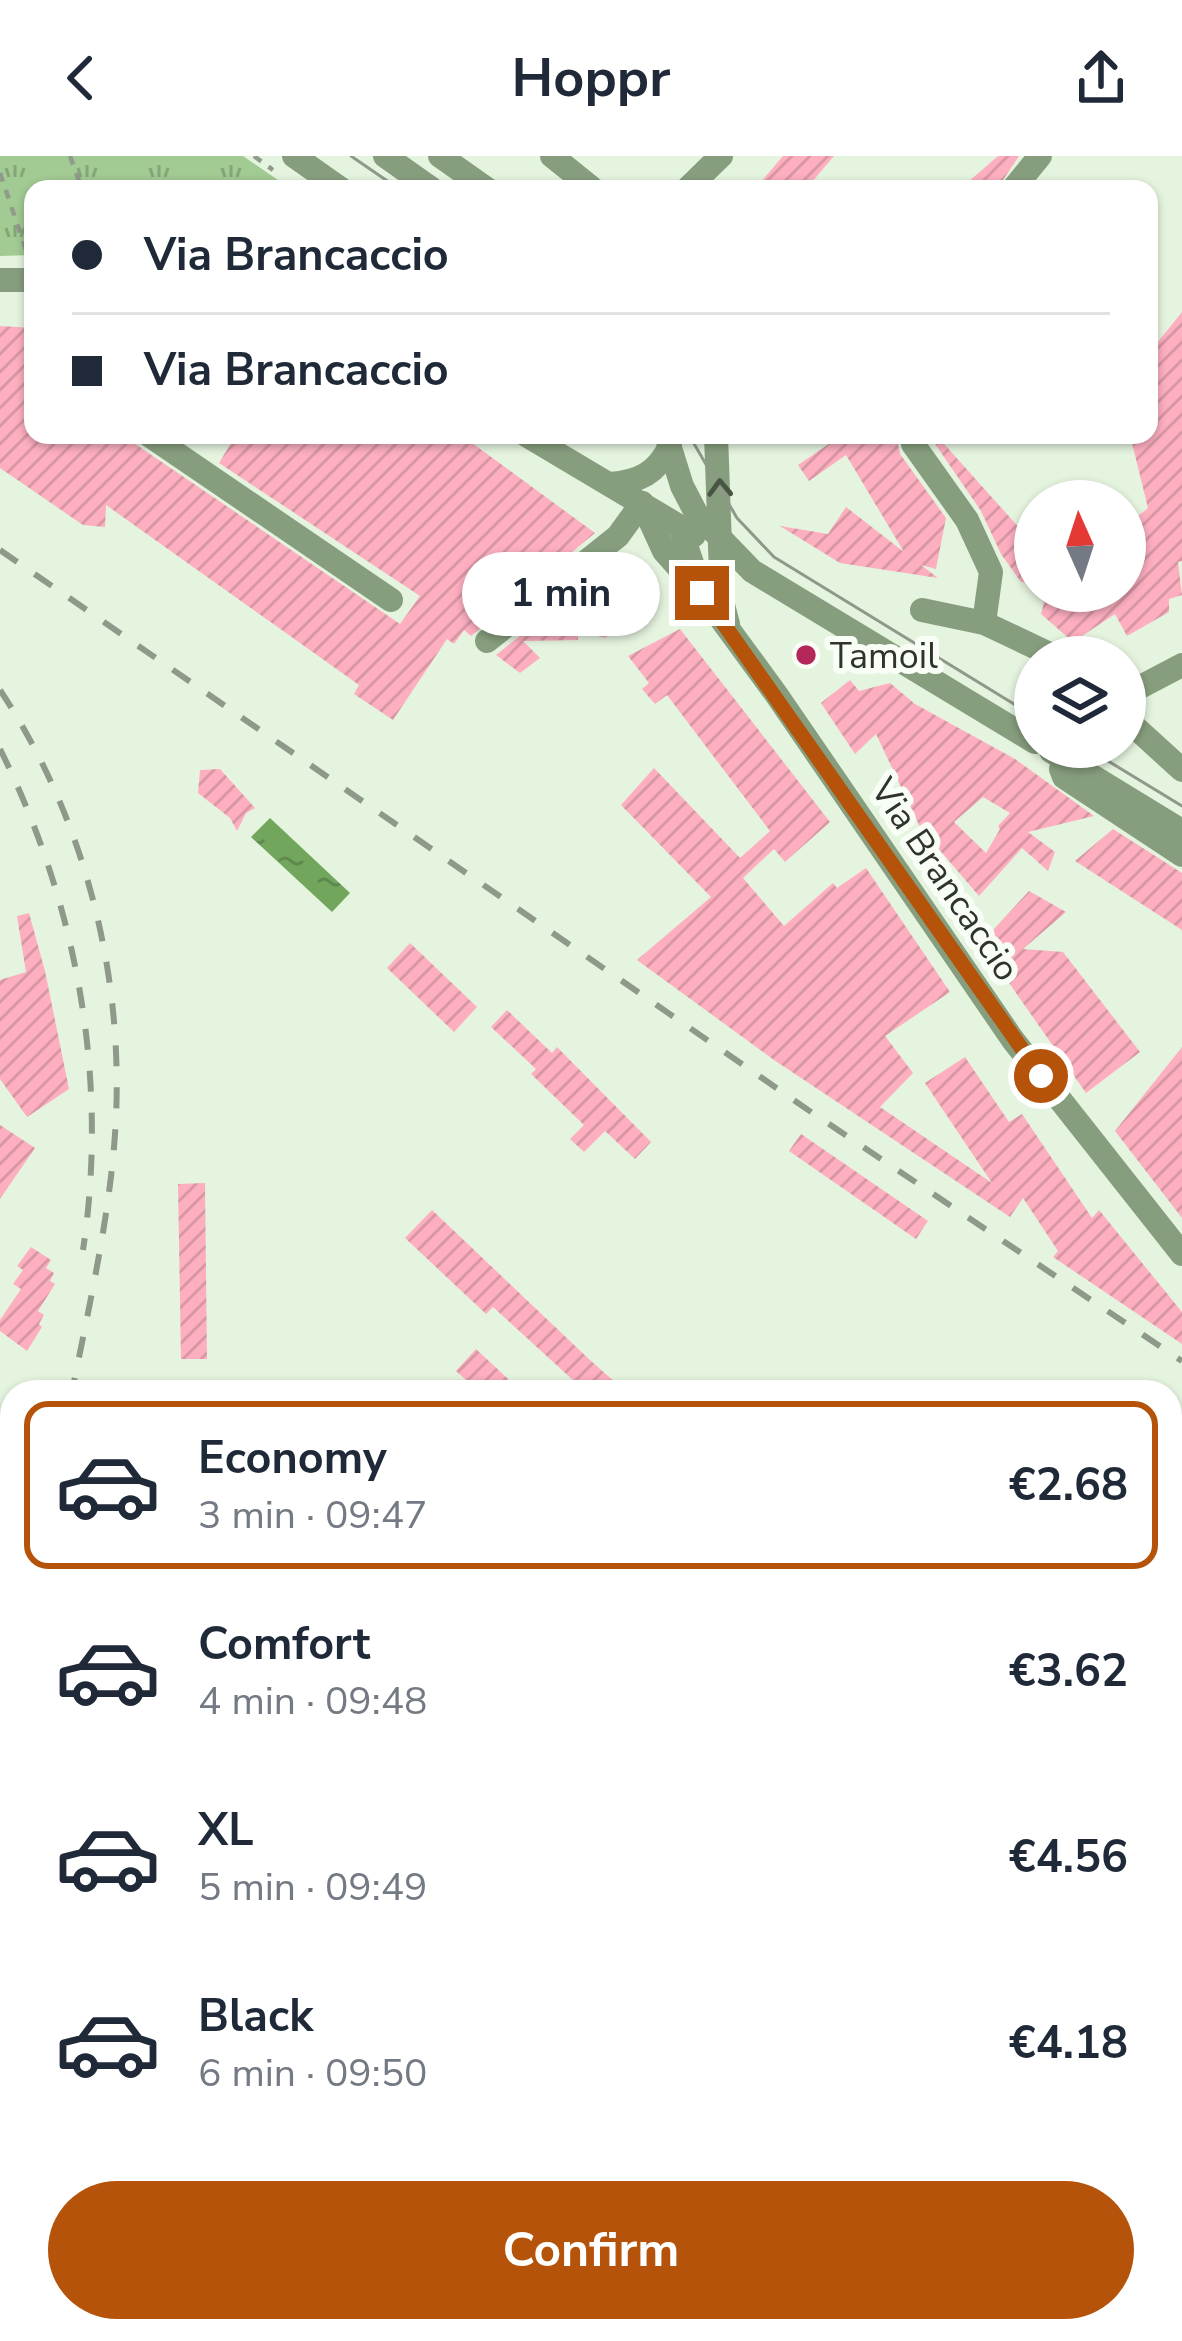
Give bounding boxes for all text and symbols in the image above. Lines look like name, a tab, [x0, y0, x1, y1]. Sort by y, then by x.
text: Hoppr	[512, 41, 670, 115]
icon: back	[48, 45, 114, 111]
icon: share	[1068, 45, 1134, 111]
text: Via Brancaccio	[144, 225, 449, 286]
text: Via Brancaccio	[144, 340, 449, 401]
one-way arrow	[708, 478, 734, 497]
north arrow	[1014, 480, 1146, 612]
map controls	[1014, 480, 1146, 768]
callout: 1 min	[462, 551, 660, 635]
route end	[675, 566, 729, 620]
text: 1 min	[511, 567, 611, 620]
place label: Tamoil	[830, 632, 938, 681]
button: layers	[1014, 636, 1146, 768]
marker: Tamoil	[793, 642, 819, 668]
street label: Via Brancaccio	[858, 768, 1031, 991]
route start	[1014, 1049, 1068, 1103]
text: Economy	[198, 1428, 387, 1489]
icon: car	[54, 1431, 162, 1539]
text: €2.68	[1009, 1455, 1128, 1516]
text: 3 min · 09:47	[198, 1489, 427, 1542]
text: Comfort	[198, 1614, 370, 1675]
icon: car	[54, 1617, 162, 1725]
text: €3.62	[1009, 1641, 1128, 1702]
text: 4 min · 09:48	[198, 1675, 427, 1728]
text: XL	[198, 1800, 254, 1861]
icon: car	[54, 1803, 162, 1911]
text: €4.56	[1009, 1827, 1128, 1888]
text: 5 min · 09:49	[198, 1861, 427, 1914]
text: Black	[198, 1986, 313, 2047]
icon: car	[54, 1989, 162, 2097]
text: €4.18	[1009, 2013, 1128, 2074]
text: 6 min · 09:50	[198, 2047, 427, 2100]
button: Confirm	[48, 2181, 1134, 2319]

